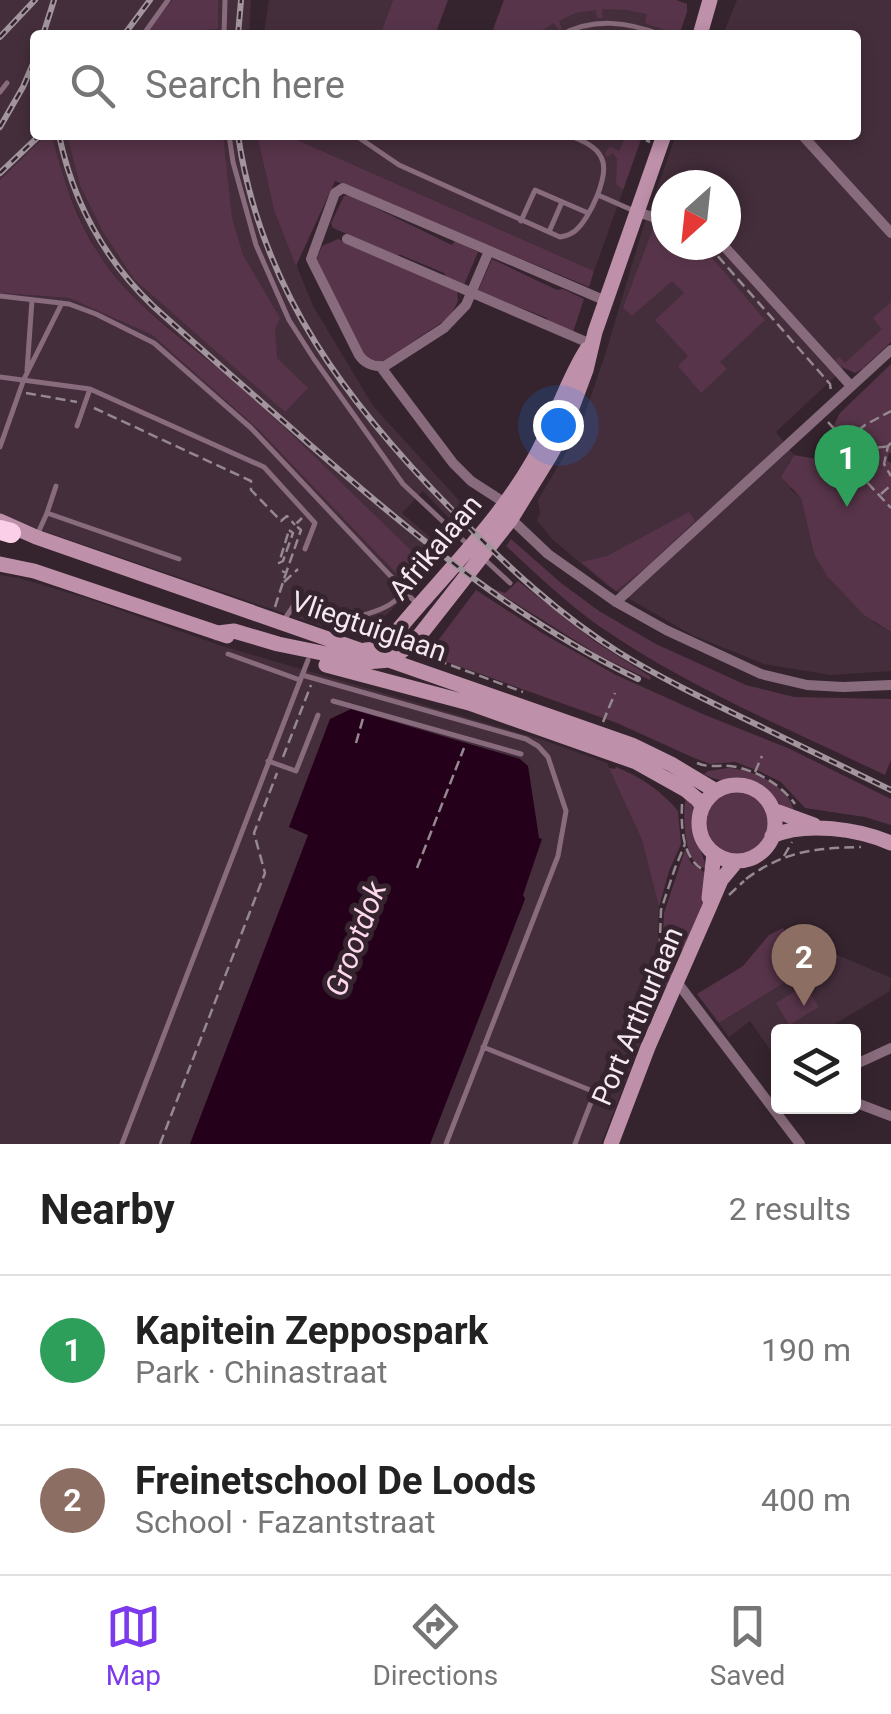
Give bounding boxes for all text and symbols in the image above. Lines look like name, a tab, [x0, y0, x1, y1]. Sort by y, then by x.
search box	[30, 30, 861, 140]
icon: search	[65, 58, 120, 113]
text: Search here	[145, 63, 345, 107]
north arrow	[651, 170, 741, 260]
your location	[533, 400, 584, 451]
pin: 1	[814, 424, 880, 507]
street label: Afrikalaan	[382, 488, 489, 606]
street label: Vliegtuiglaan	[287, 585, 451, 668]
water label: Grootdok	[318, 875, 394, 1001]
street label: Port Arthurlaan	[585, 922, 690, 1110]
pin: 2	[772, 924, 836, 1006]
map controls	[771, 1024, 861, 1114]
button: layers	[771, 1024, 861, 1114]
text: Nearby	[40, 1185, 175, 1234]
text: 2 results	[729, 1190, 851, 1228]
text: Kapitein Zeppospark	[135, 1309, 488, 1353]
text: 1	[63, 1331, 82, 1369]
text: 190 m	[761, 1331, 851, 1369]
text: Park · Chinastraat	[135, 1353, 388, 1391]
text: Freinetschool De Loods	[135, 1459, 536, 1503]
text: 2	[63, 1481, 82, 1519]
text: 400 m	[761, 1481, 851, 1519]
text: School · Fazantstraat	[135, 1503, 435, 1541]
tab: Map	[106, 1599, 161, 1692]
tab: Directions	[372, 1599, 498, 1692]
tab: Saved	[710, 1599, 785, 1692]

